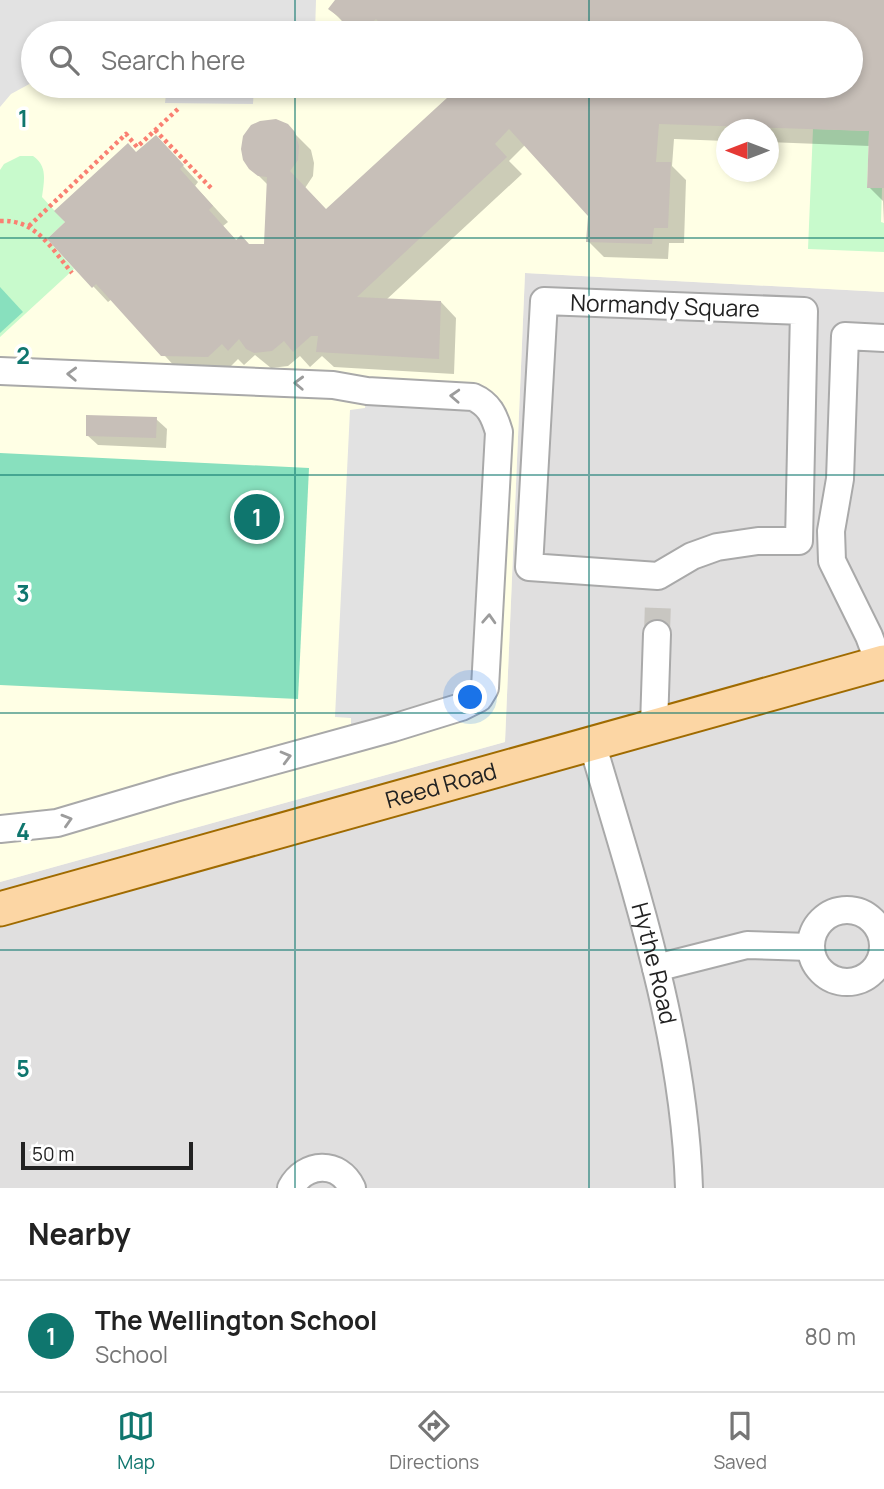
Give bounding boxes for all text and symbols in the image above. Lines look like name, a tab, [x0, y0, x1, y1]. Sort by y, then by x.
search box	[21, 21, 863, 98]
icon: search	[45, 41, 83, 79]
text: Search here	[101, 42, 246, 78]
text: 1	[18, 102, 28, 134]
north arrow	[716, 119, 779, 182]
street label: Normandy Square	[570, 286, 760, 324]
text: 2	[16, 339, 30, 371]
one-way arrow	[66, 366, 77, 381]
one-way arrow	[293, 376, 304, 391]
one-way arrow	[449, 388, 460, 403]
pin: 1	[234, 491, 280, 543]
text: 3	[16, 577, 30, 609]
one-way arrow	[481, 614, 496, 625]
your location	[453, 680, 487, 714]
one-way arrow	[280, 751, 292, 765]
street label: Reed Road	[382, 754, 500, 816]
one-way arrow	[61, 813, 73, 828]
text: 4	[16, 815, 30, 847]
street label: Hythe Road	[625, 899, 685, 1027]
text: 5	[16, 1052, 30, 1084]
scale bar	[21, 1139, 192, 1171]
text: 50 m	[32, 1141, 74, 1167]
text: Nearby	[28, 1213, 131, 1254]
text: The Wellington School	[95, 1302, 377, 1338]
text: 1	[46, 1320, 56, 1352]
text: 80 m	[805, 1320, 856, 1352]
text: School	[95, 1338, 168, 1370]
tab: Map	[117, 1407, 155, 1475]
tab: Directions	[389, 1407, 479, 1475]
tab: Saved	[713, 1407, 767, 1475]

